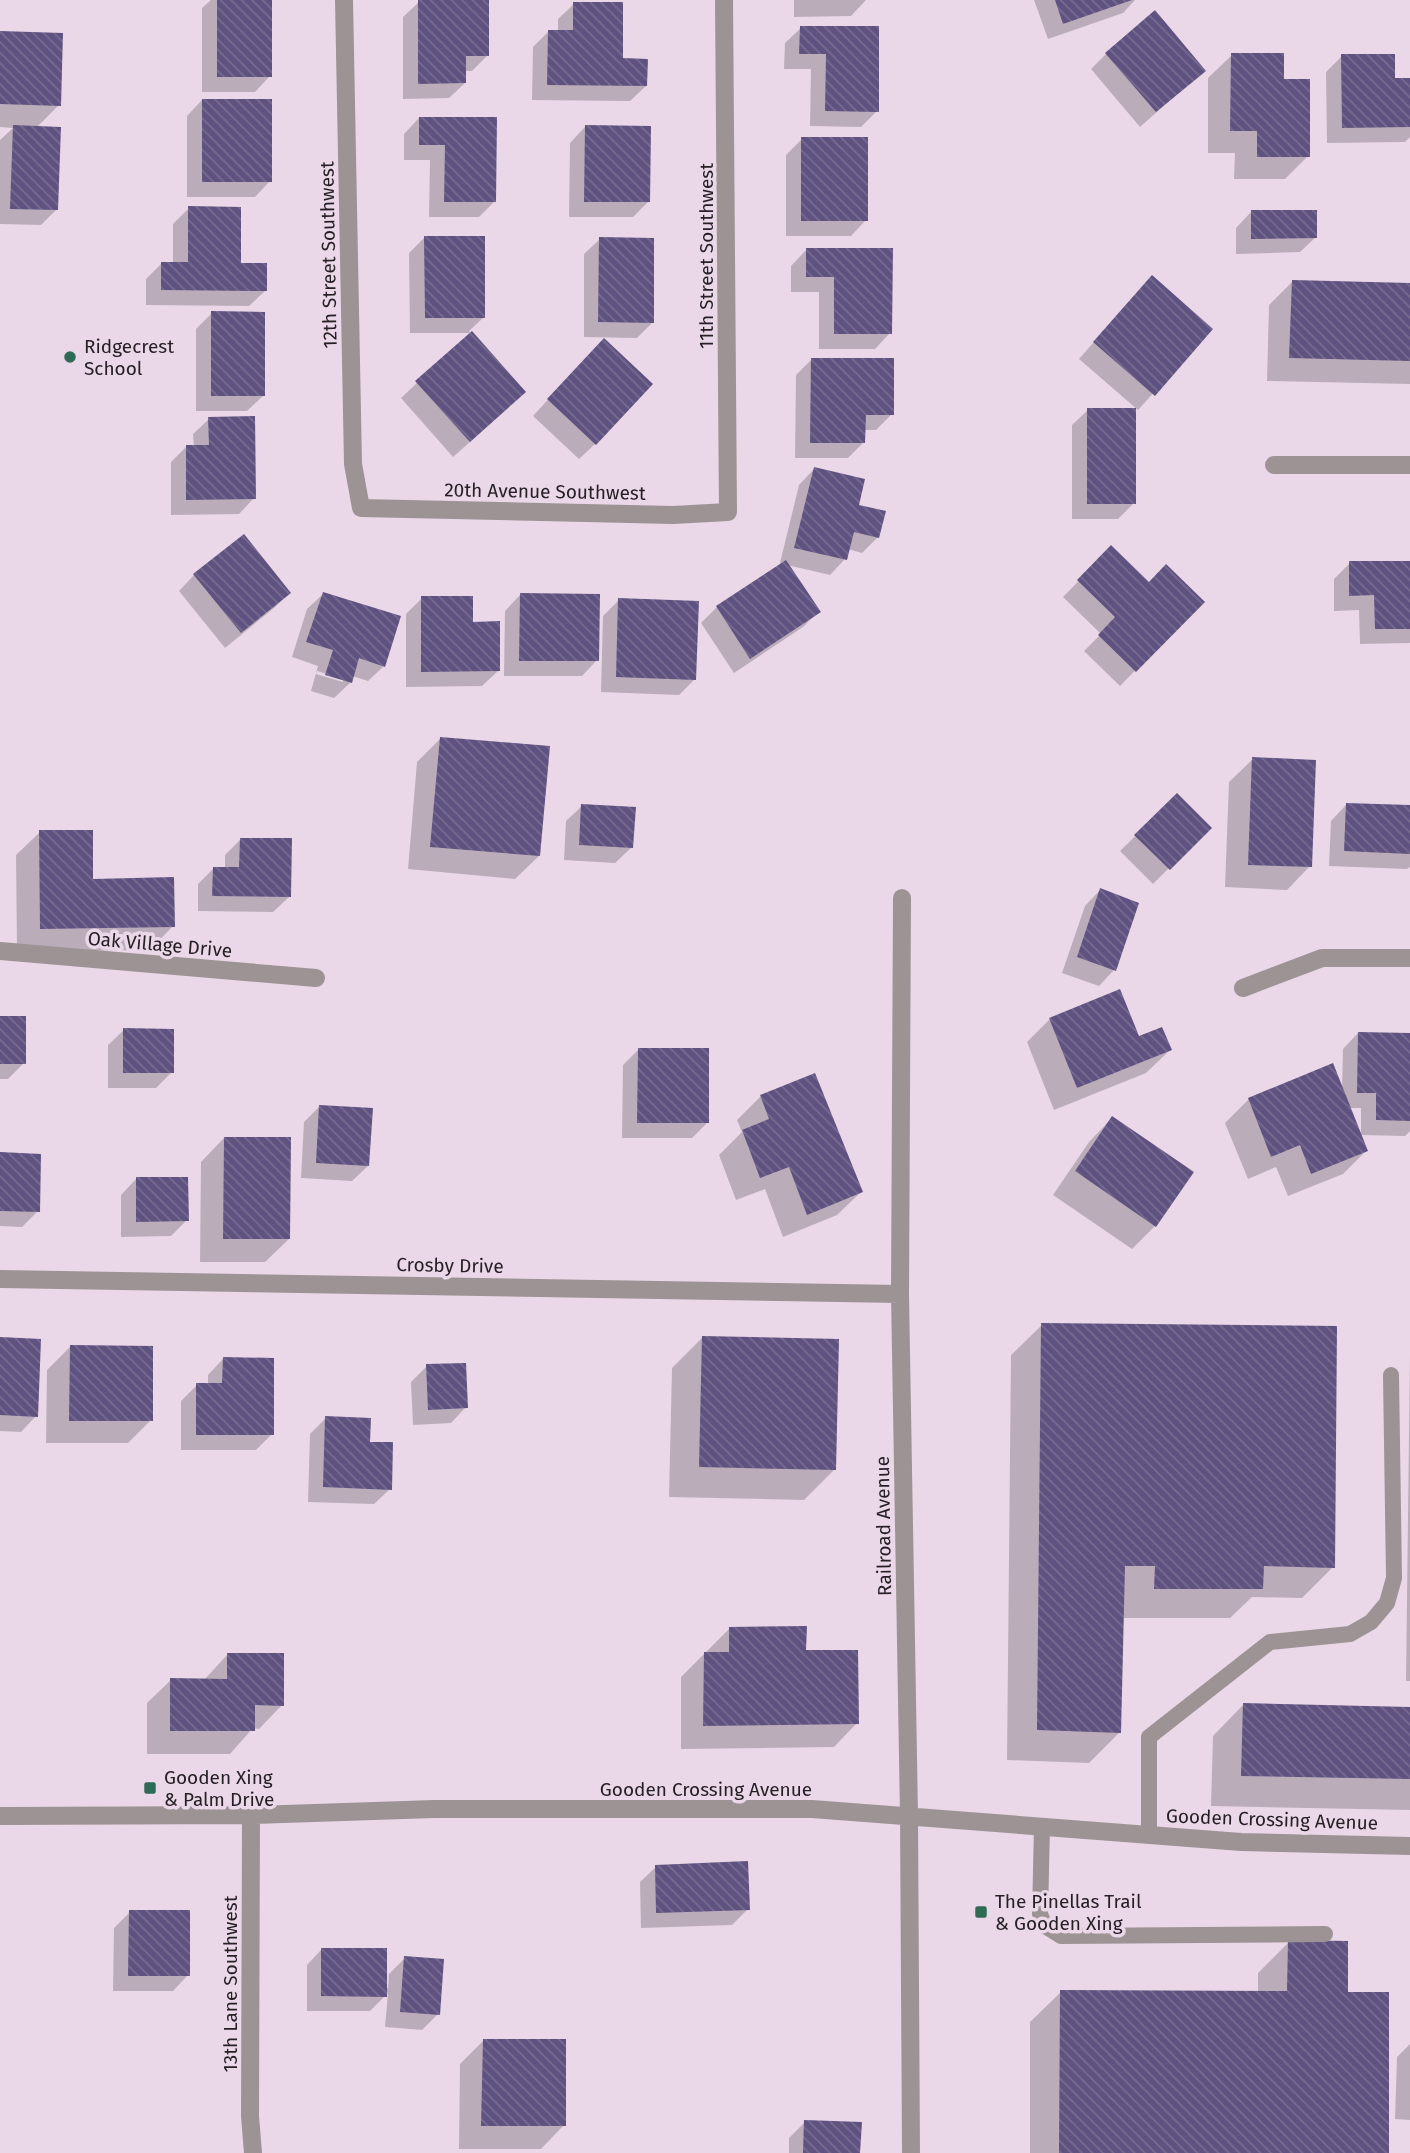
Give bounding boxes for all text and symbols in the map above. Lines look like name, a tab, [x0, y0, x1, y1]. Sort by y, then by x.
street label: 12th Street Southwest	[315, 161, 342, 349]
street label: 11th Street Southwest	[695, 163, 718, 349]
place label: Ridgecrest School	[84, 335, 174, 380]
marker: Ridgecrest School	[62, 349, 78, 365]
street label: 20th Avenue Southwest	[444, 478, 646, 505]
street label: Oak Village Drive	[87, 927, 233, 962]
street label: Crosby Drive	[396, 1253, 504, 1278]
street label: Railroad Avenue	[871, 1456, 896, 1596]
place label: Gooden Xing & Palm Drive	[164, 1766, 274, 1811]
street label: Gooden Crossing Avenue	[600, 1778, 812, 1801]
marker: Gooden Xing & Palm Drive	[142, 1780, 158, 1796]
street label: Gooden Crossing Avenue	[1165, 1804, 1378, 1835]
place label: The Pinellas Trail & Gooden Xing	[995, 1890, 1142, 1935]
street label: 13th Lane Southwest	[219, 1895, 242, 2073]
marker: The Pinellas Trail & Gooden Xing	[973, 1904, 989, 1920]

